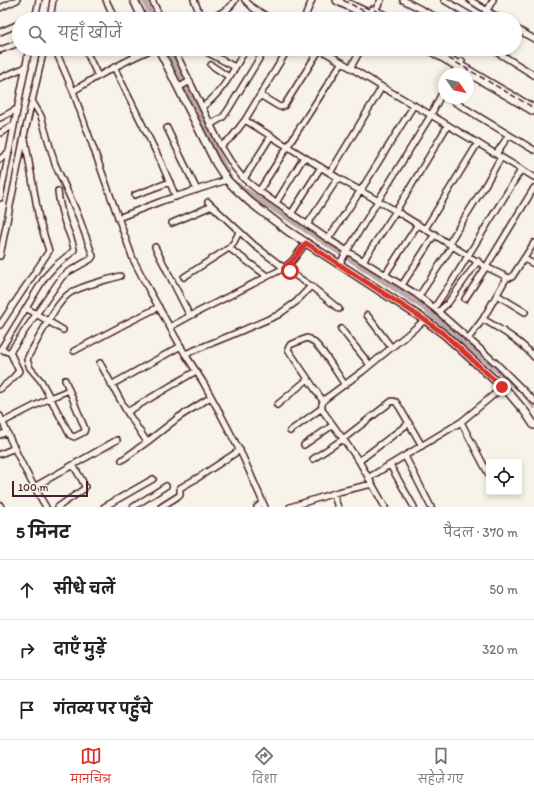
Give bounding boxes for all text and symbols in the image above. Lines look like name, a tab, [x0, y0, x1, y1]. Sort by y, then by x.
search box	[12, 12, 522, 56]
icon: search	[26, 23, 48, 45]
text: यहाँ खोजें	[58, 24, 122, 42]
north arrow	[438, 68, 474, 104]
route start	[281, 262, 299, 280]
route end	[493, 378, 511, 396]
map controls	[486, 459, 522, 495]
button: locate	[486, 459, 522, 495]
scale bar	[12, 479, 88, 498]
text: 100 m	[18, 481, 48, 494]
text: 5 मिनट	[16, 522, 70, 542]
text: पैदल · 370 m	[444, 525, 518, 540]
icon: ahead	[16, 579, 38, 601]
text: सीधे चलें	[54, 580, 115, 598]
text: 50 m	[489, 582, 518, 597]
icon: right	[16, 639, 38, 661]
text: दाएँ मुड़ें	[54, 640, 106, 658]
text: 320 m	[482, 642, 518, 657]
icon: arrive	[16, 699, 38, 721]
text: गंतव्य पर पहुँचे	[54, 700, 152, 718]
tab: मानचित्र	[71, 745, 111, 791]
tab: दिशा	[252, 745, 277, 791]
tab: सहेजे गए	[418, 745, 463, 791]

